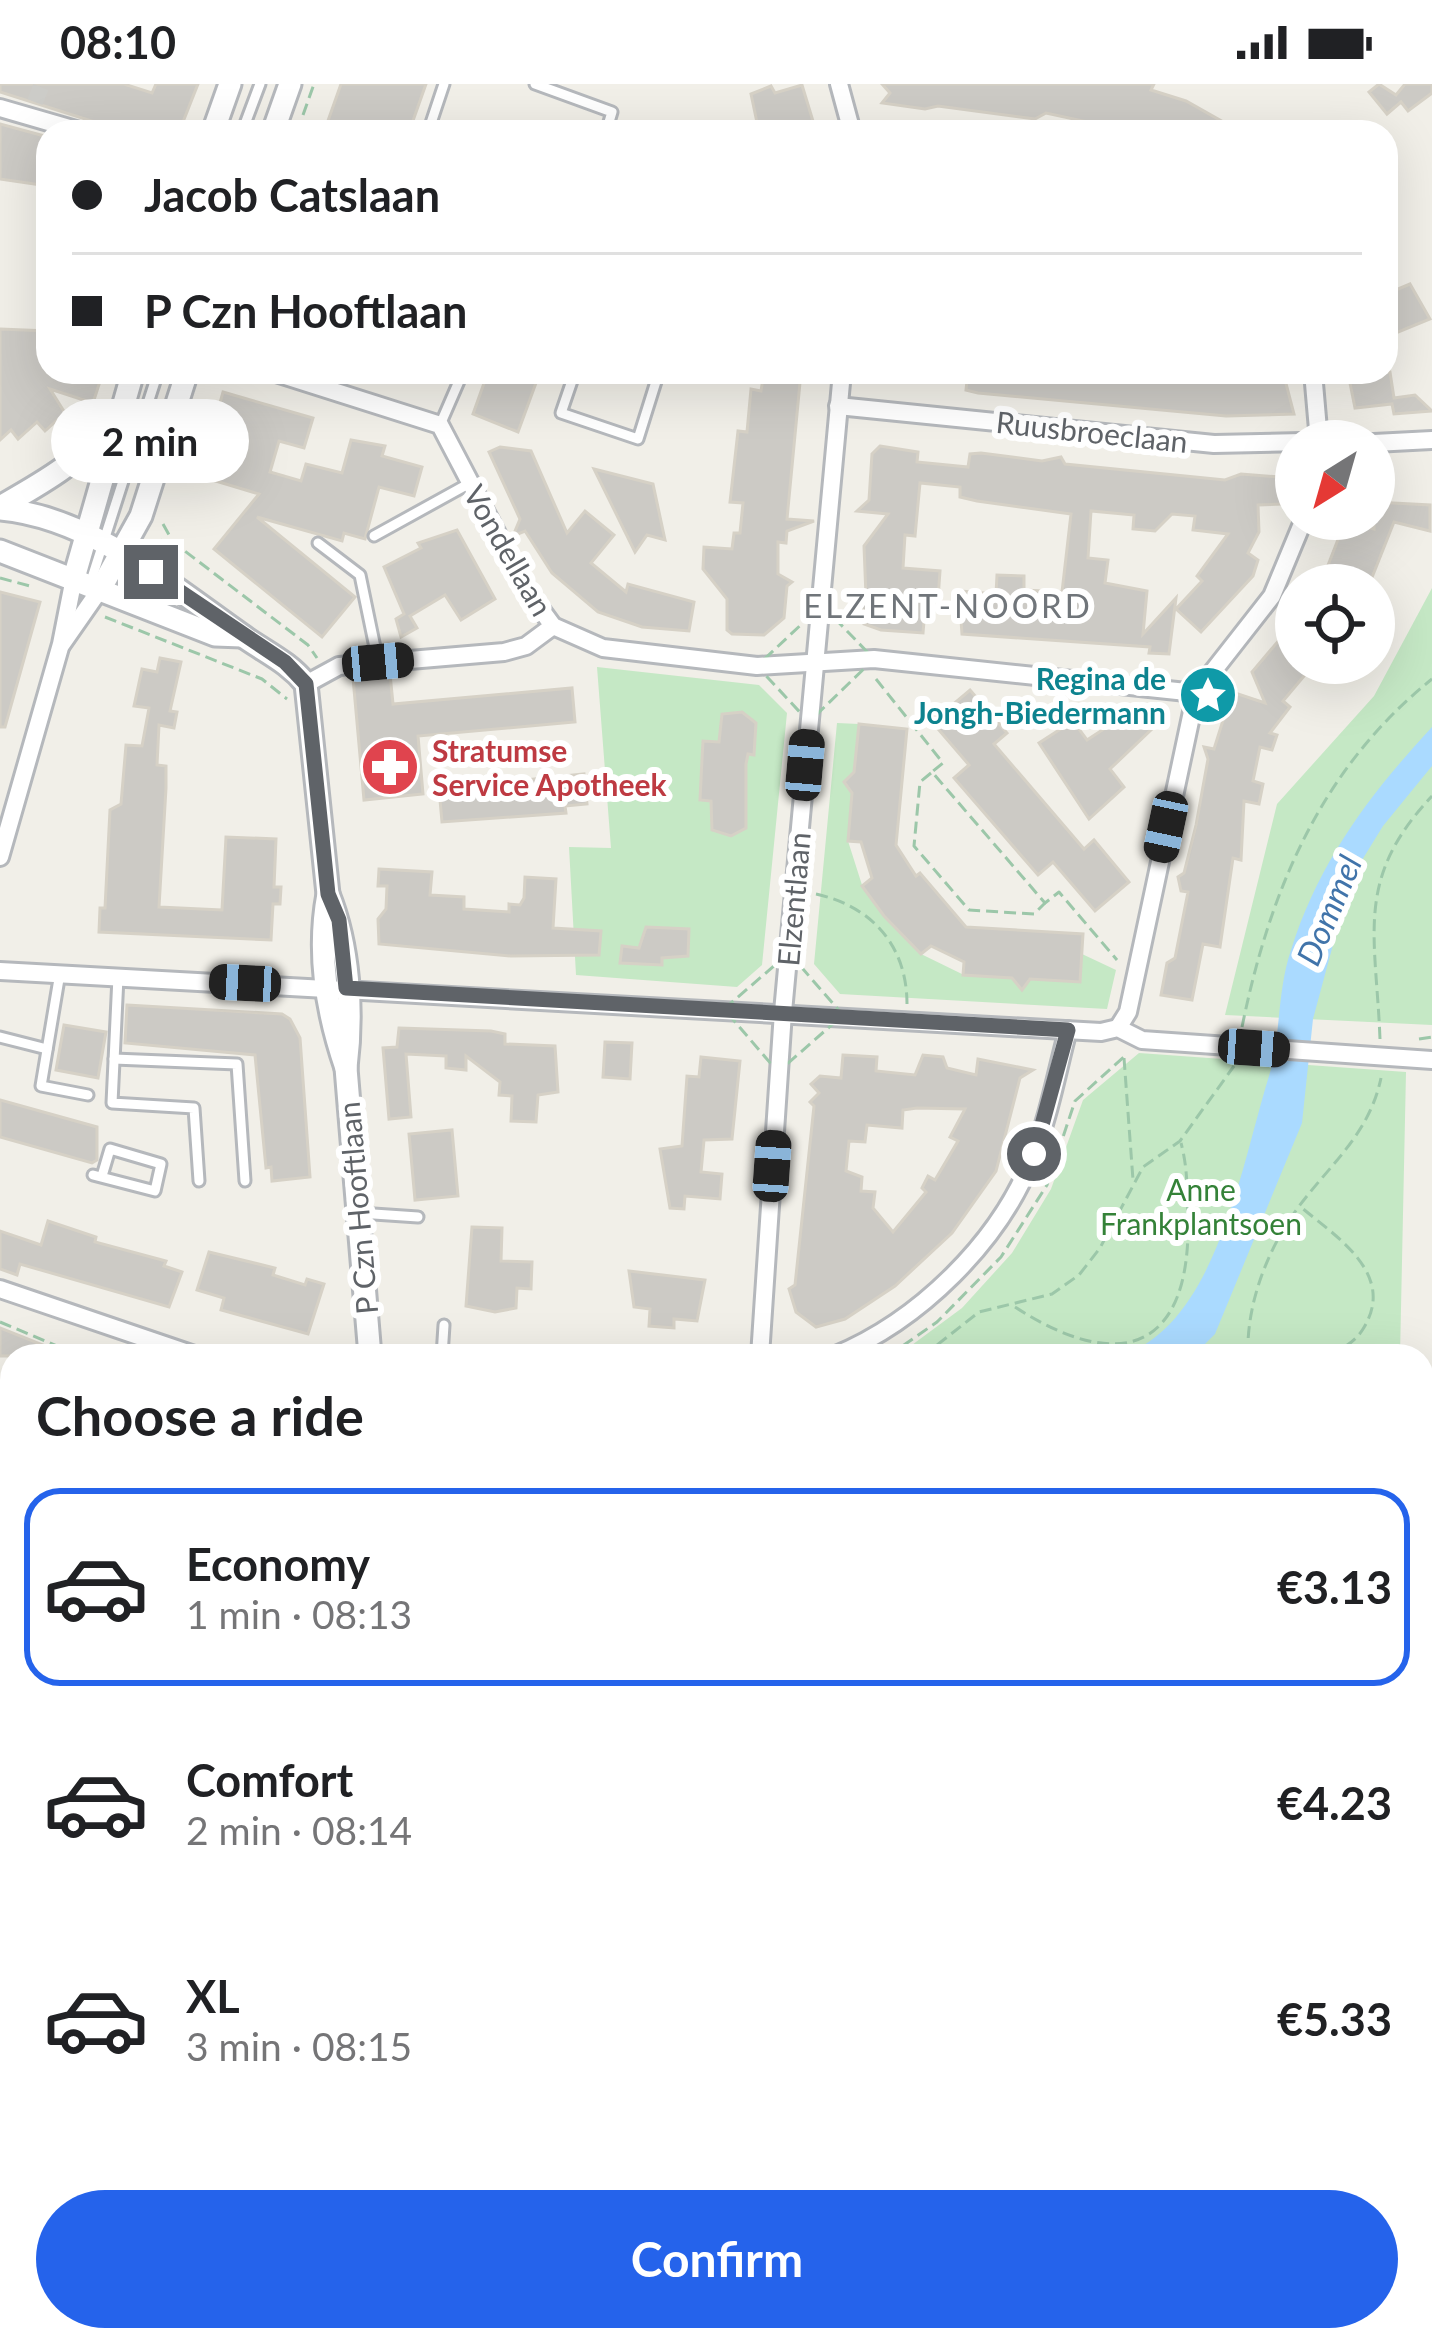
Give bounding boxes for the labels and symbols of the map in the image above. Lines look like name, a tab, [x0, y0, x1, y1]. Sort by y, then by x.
callout: 2 min	[52, 398, 250, 482]
street label: Ruusbroeclaan	[994, 403, 1190, 459]
north arrow	[1275, 420, 1395, 540]
street label: Vondellaan	[457, 478, 561, 622]
route end	[124, 545, 178, 599]
district label: ELZENT-NOORD	[803, 585, 1093, 625]
car	[341, 641, 415, 683]
place label: Regina de Jongh-Biedermann	[914, 660, 1166, 730]
place icon: Regina de Jongh-Biedermann	[1177, 664, 1239, 726]
car	[784, 728, 826, 802]
place label: Stratumse Service Apotheek	[432, 732, 667, 802]
pharmacy icon: Stratumse Service Apotheek	[359, 736, 421, 798]
car	[1141, 788, 1191, 866]
street label: Elzentlaan	[769, 831, 817, 967]
water label: Dommel	[1287, 849, 1369, 971]
car	[208, 963, 282, 1003]
car	[1217, 1028, 1291, 1068]
street label: P Czn Hooftlaan	[330, 1100, 384, 1316]
route start	[1007, 1127, 1061, 1181]
car	[752, 1129, 792, 1203]
park label: Anne Frankplantsoen	[1100, 1171, 1302, 1241]

